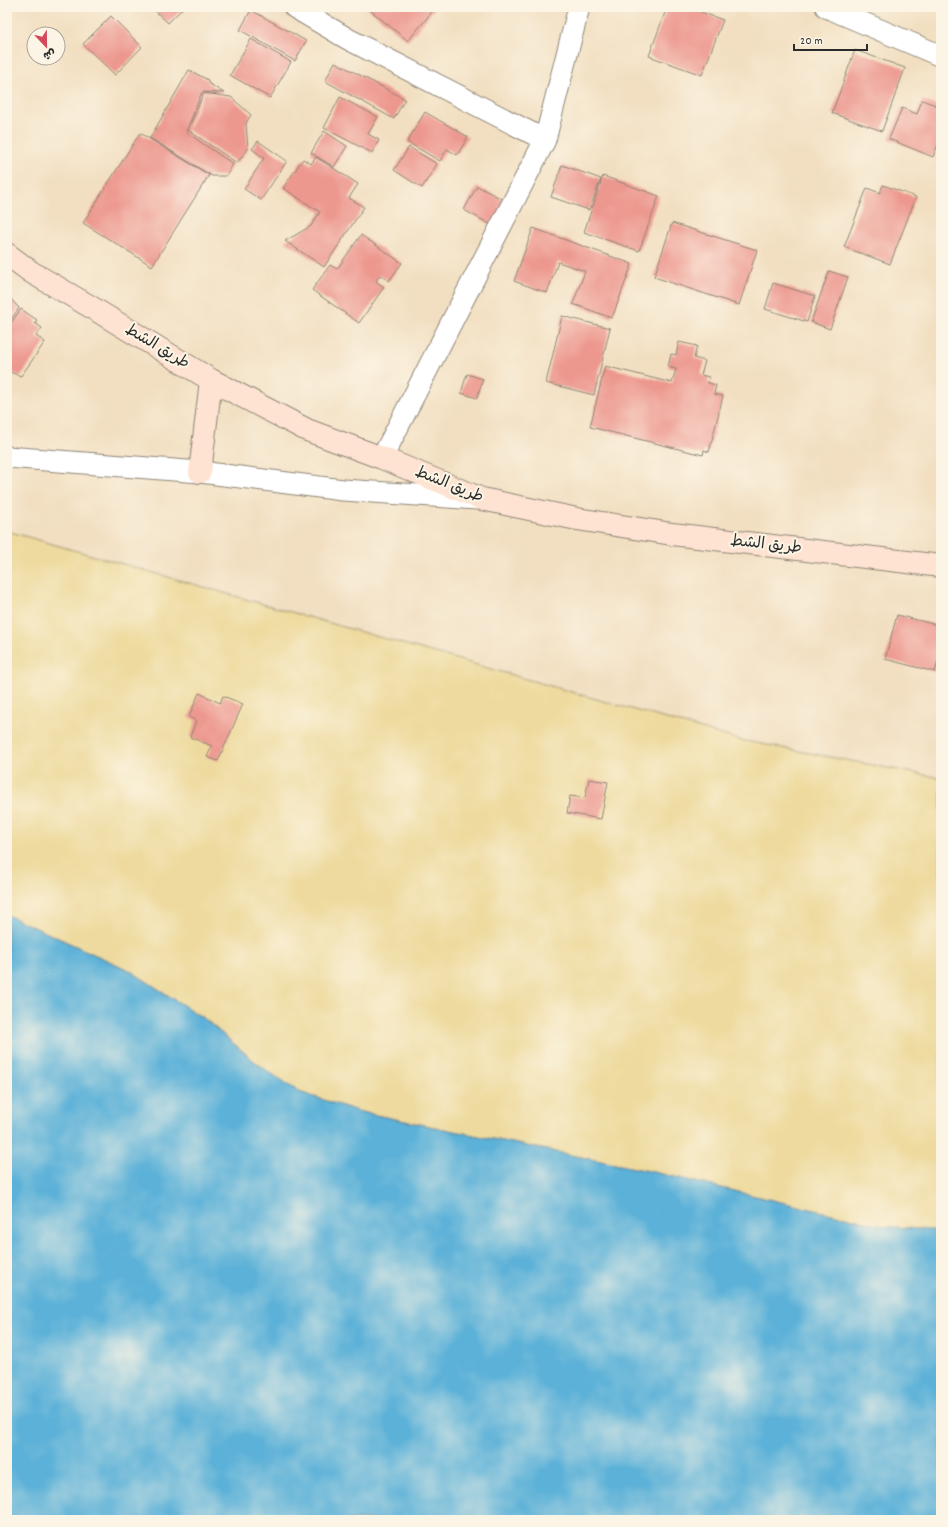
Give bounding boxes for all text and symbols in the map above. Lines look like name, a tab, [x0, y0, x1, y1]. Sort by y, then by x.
north arrow	[26, 26, 66, 66]
scale bar	[794, 26, 867, 52]
text: 20 m	[800, 33, 823, 50]
text: ش	[40, 44, 58, 63]
street label: طريق الشط	[120, 319, 194, 375]
street label: طريق الشط	[411, 461, 487, 509]
street label: طريق الشط	[729, 530, 803, 560]

